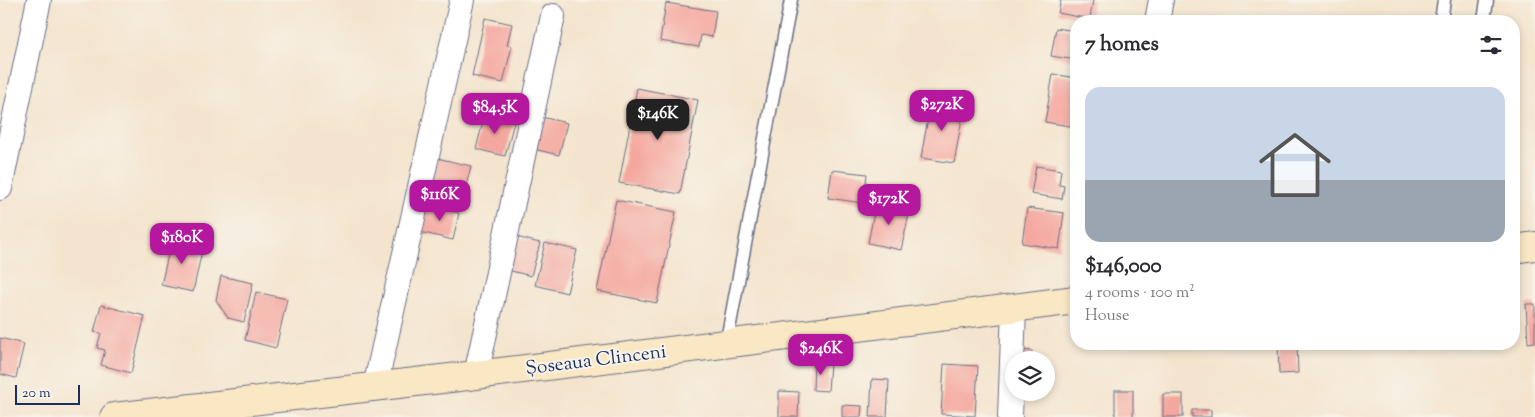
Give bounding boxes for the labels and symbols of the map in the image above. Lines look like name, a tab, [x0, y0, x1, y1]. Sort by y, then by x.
pin: $272K	[907, 90, 977, 132]
pin: $84.5K	[454, 92, 536, 135]
pin: $146K	[623, 98, 693, 141]
pin: $116K	[405, 180, 475, 222]
pin: $172K	[854, 184, 924, 226]
pin: $180K	[147, 222, 217, 265]
pin: $246K	[786, 334, 856, 376]
street label: Șoseaua Clinceni	[524, 339, 668, 383]
scale bar	[15, 382, 80, 405]

